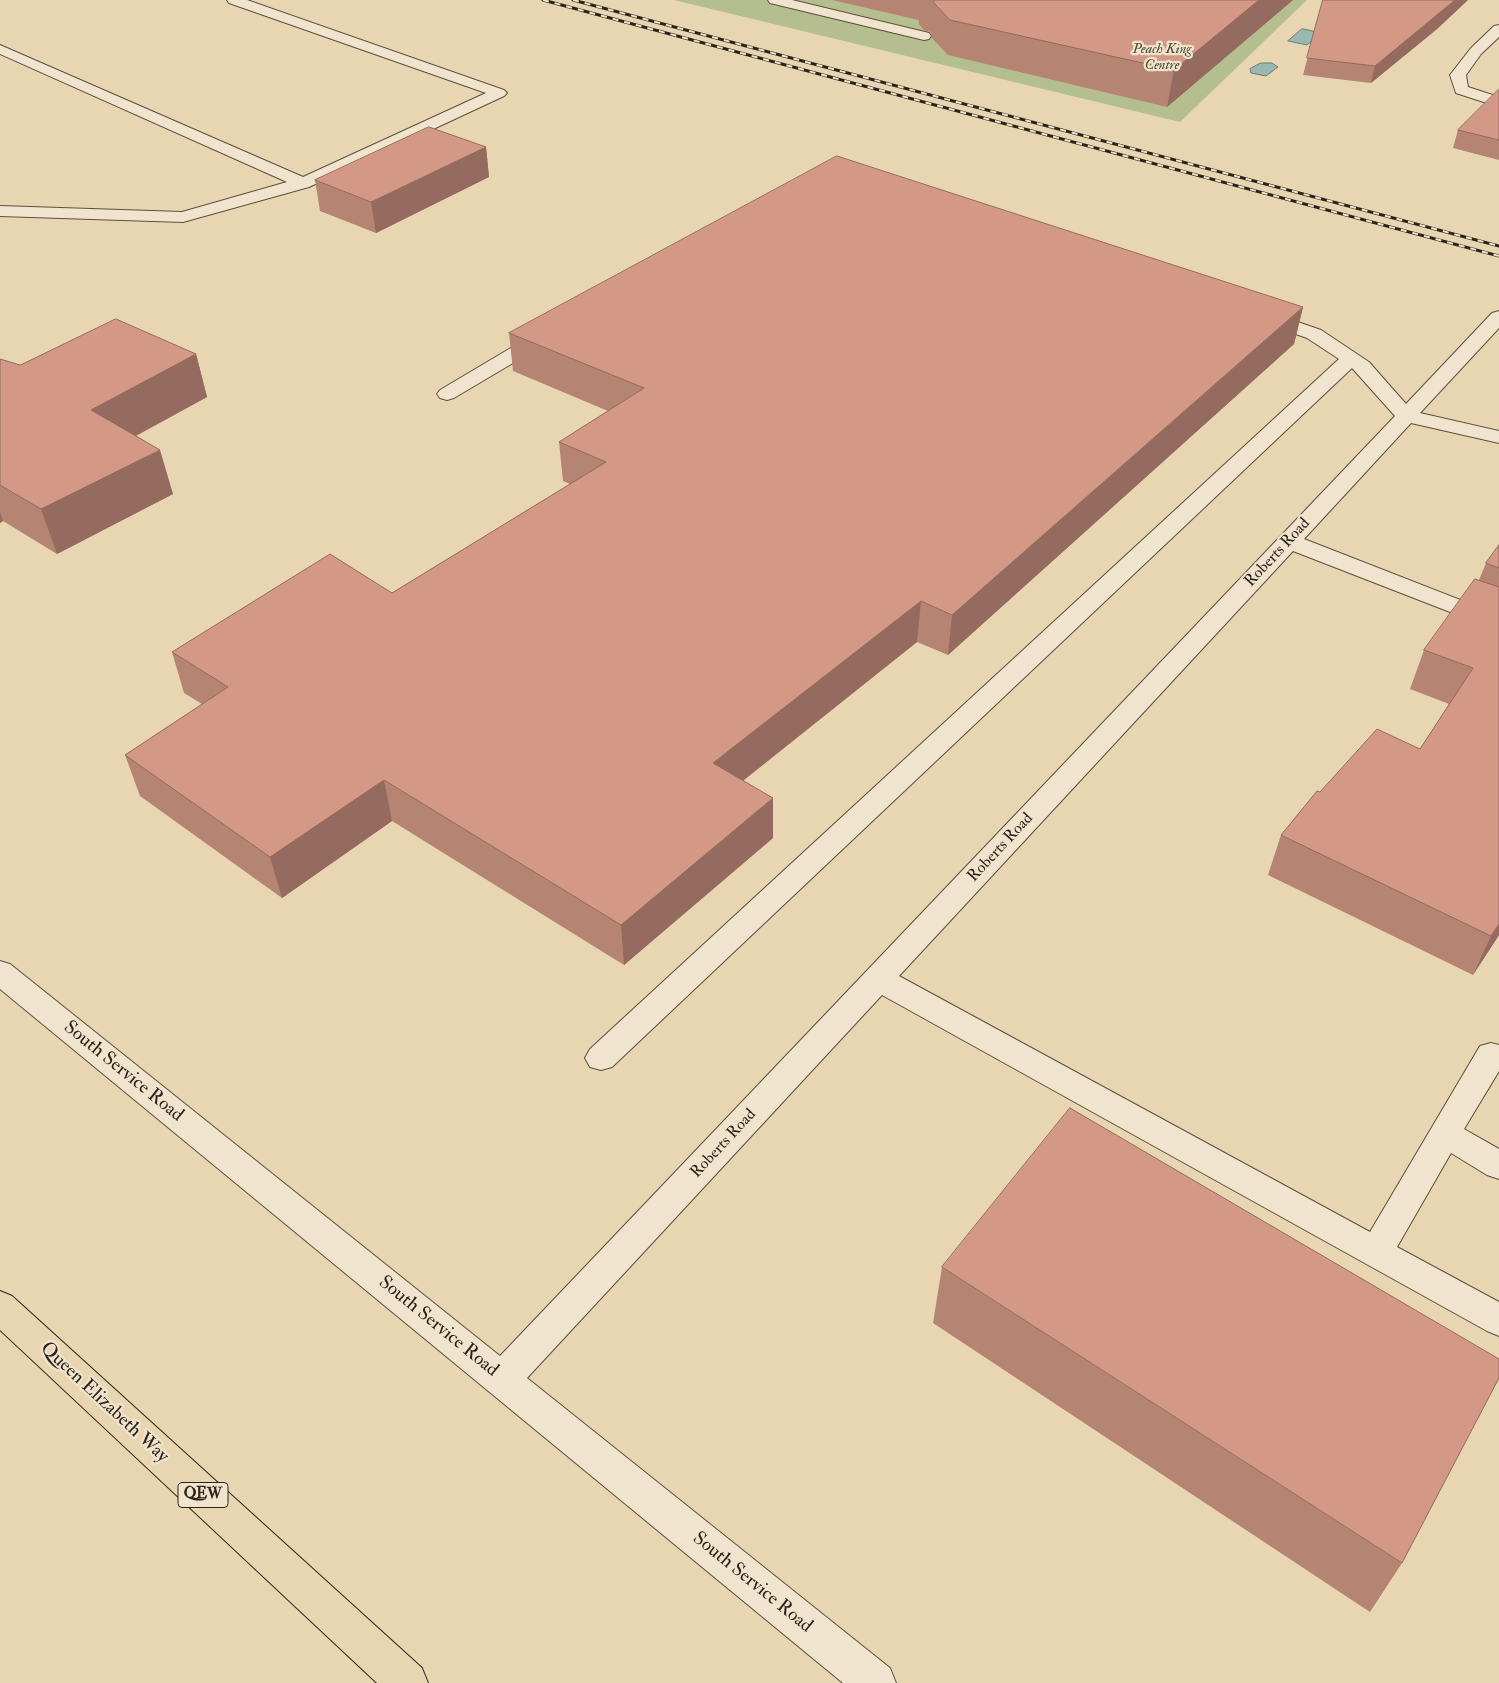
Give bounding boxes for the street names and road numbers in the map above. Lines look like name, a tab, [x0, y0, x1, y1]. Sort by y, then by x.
street label: Roberts Road	[1241, 515, 1315, 591]
street label: Roberts Road	[964, 810, 1038, 886]
street label: South Service Road	[58, 1017, 188, 1127]
street label: Roberts Road	[687, 1106, 761, 1182]
street label: South Service Road	[373, 1272, 503, 1382]
street label: Queen Elizabeth Way	[35, 1338, 173, 1468]
road number: QEW	[178, 1482, 228, 1508]
street label: South Service Road	[687, 1528, 817, 1638]

